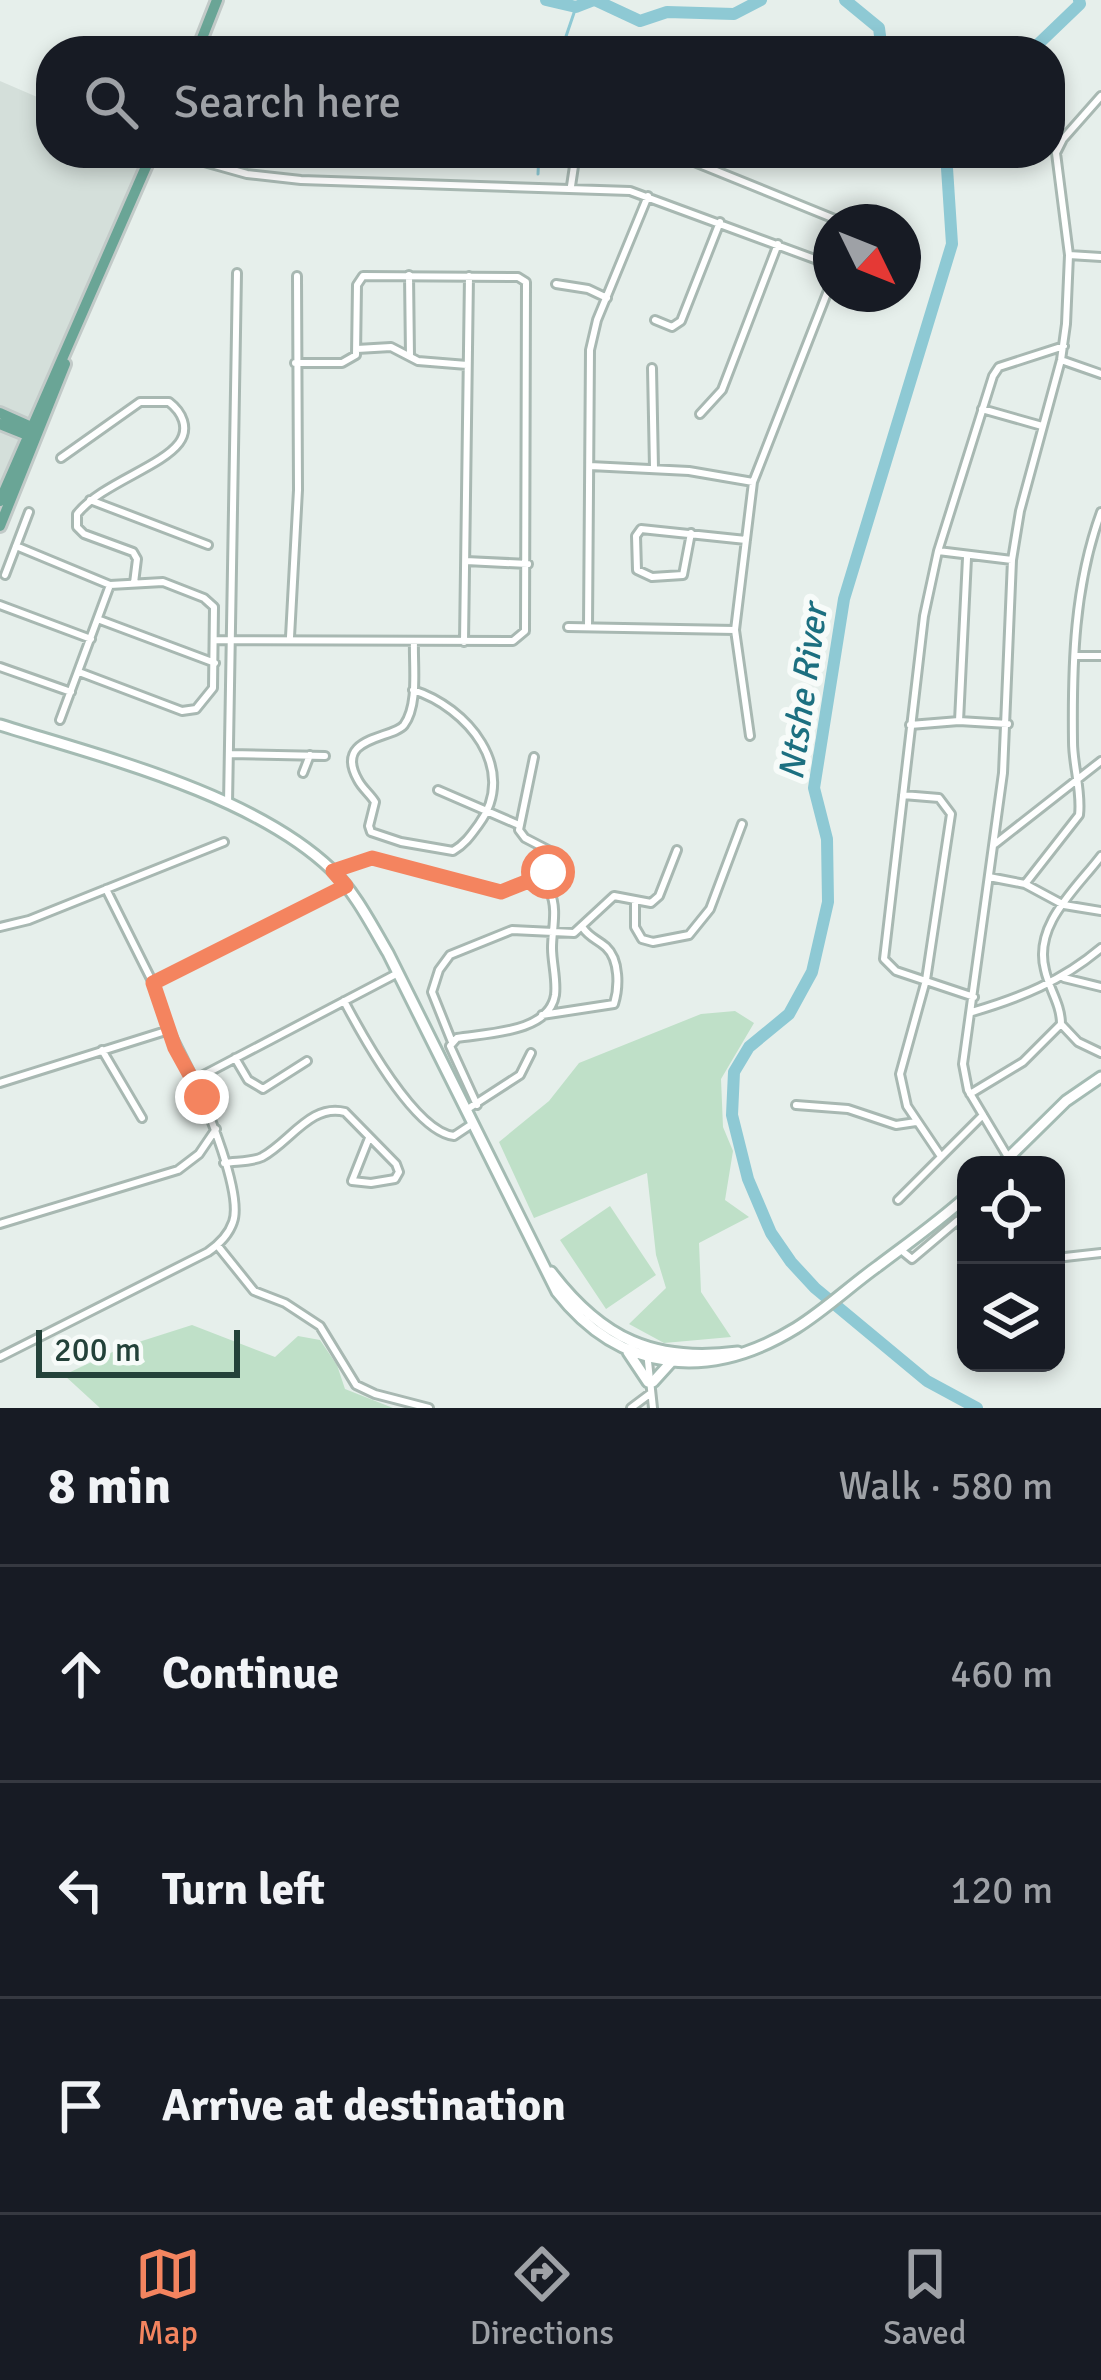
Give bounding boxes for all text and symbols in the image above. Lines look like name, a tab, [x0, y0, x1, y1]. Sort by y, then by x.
search box	[36, 36, 1065, 168]
icon: search	[78, 69, 144, 135]
text: Search here	[174, 75, 401, 130]
north arrow	[813, 204, 921, 312]
water label: Ntshe River	[769, 597, 839, 783]
route start	[521, 845, 575, 899]
route end	[175, 1070, 229, 1124]
map controls	[957, 1156, 1065, 1372]
button: locate	[957, 1156, 1065, 1264]
button: layers	[957, 1264, 1065, 1372]
scale bar	[36, 1324, 240, 1377]
text: 200 m	[54, 1330, 141, 1371]
text: 8 min	[48, 1455, 171, 1518]
text: Walk · 580 m	[839, 1462, 1053, 1510]
icon: ahead	[48, 1641, 114, 1707]
text: Continue	[162, 1646, 339, 1701]
text: 460 m	[950, 1650, 1053, 1698]
icon: left	[48, 1857, 114, 1923]
text: Turn left	[162, 1862, 325, 1917]
text: 120 m	[950, 1866, 1053, 1914]
icon: arrive	[48, 2073, 114, 2139]
text: Arrive at destination	[162, 2078, 566, 2133]
tab: Map	[135, 2241, 201, 2354]
tab: Directions	[470, 2241, 614, 2354]
tab: Saved	[883, 2241, 966, 2354]

